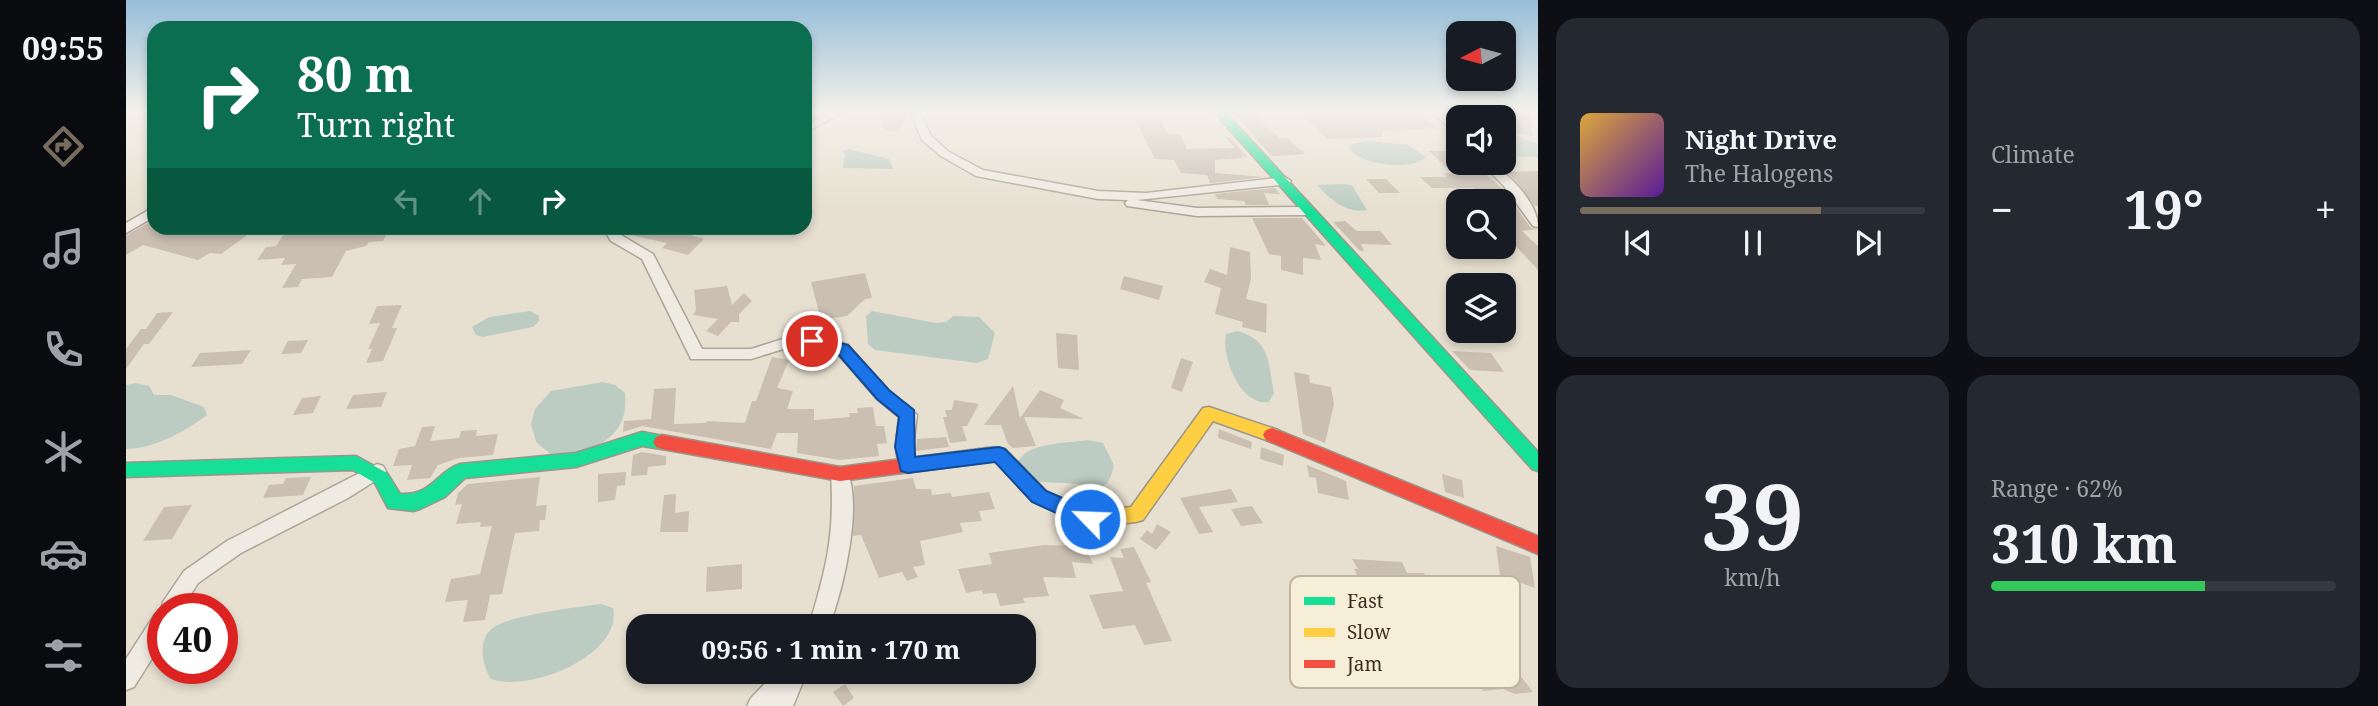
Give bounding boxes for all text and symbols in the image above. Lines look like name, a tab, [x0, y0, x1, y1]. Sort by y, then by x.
north arrow	[1446, 21, 1516, 91]
map controls	[1446, 21, 1516, 343]
text: 09:55	[22, 26, 104, 69]
text: 80 m	[297, 40, 413, 106]
icon: right	[182, 49, 273, 140]
text: Turn right	[297, 103, 455, 146]
button: sound	[1446, 105, 1516, 175]
text: Night Drive	[1685, 121, 1837, 157]
icon: directions	[39, 122, 88, 171]
text: Climate	[1991, 138, 2075, 170]
text: The Halogens	[1685, 157, 1833, 189]
text: 19°	[2124, 173, 2204, 244]
icon: left	[388, 182, 426, 220]
icon: ahead	[461, 182, 499, 220]
icon: right	[534, 182, 572, 220]
text: −	[1991, 183, 2013, 235]
text: +	[2315, 183, 2336, 235]
button: search	[1446, 189, 1516, 259]
icon: music	[39, 224, 88, 273]
icon: previous	[1619, 224, 1657, 262]
icon: pause	[1734, 224, 1772, 262]
icon: next	[1849, 224, 1887, 262]
button: layers	[1446, 273, 1516, 343]
pin	[782, 311, 842, 371]
icon: arrive	[793, 322, 831, 360]
icon: phone	[39, 325, 88, 374]
icon: climate	[39, 427, 88, 476]
text: 39	[1701, 453, 1804, 577]
text: Range · 62%	[1991, 472, 2123, 504]
position arrow	[1053, 482, 1127, 556]
text: 310 km	[1991, 507, 2177, 578]
icon: car	[39, 529, 88, 578]
text: km/h	[1724, 561, 1781, 593]
legend	[1290, 576, 1520, 688]
text: Fast	[1347, 588, 1384, 614]
speed limit sign: 40	[147, 593, 238, 684]
text: Slow	[1347, 619, 1391, 645]
icon: filters	[39, 631, 88, 680]
text: 09:56 · 1 min · 170 m	[701, 631, 961, 667]
text: Jam	[1346, 651, 1382, 677]

